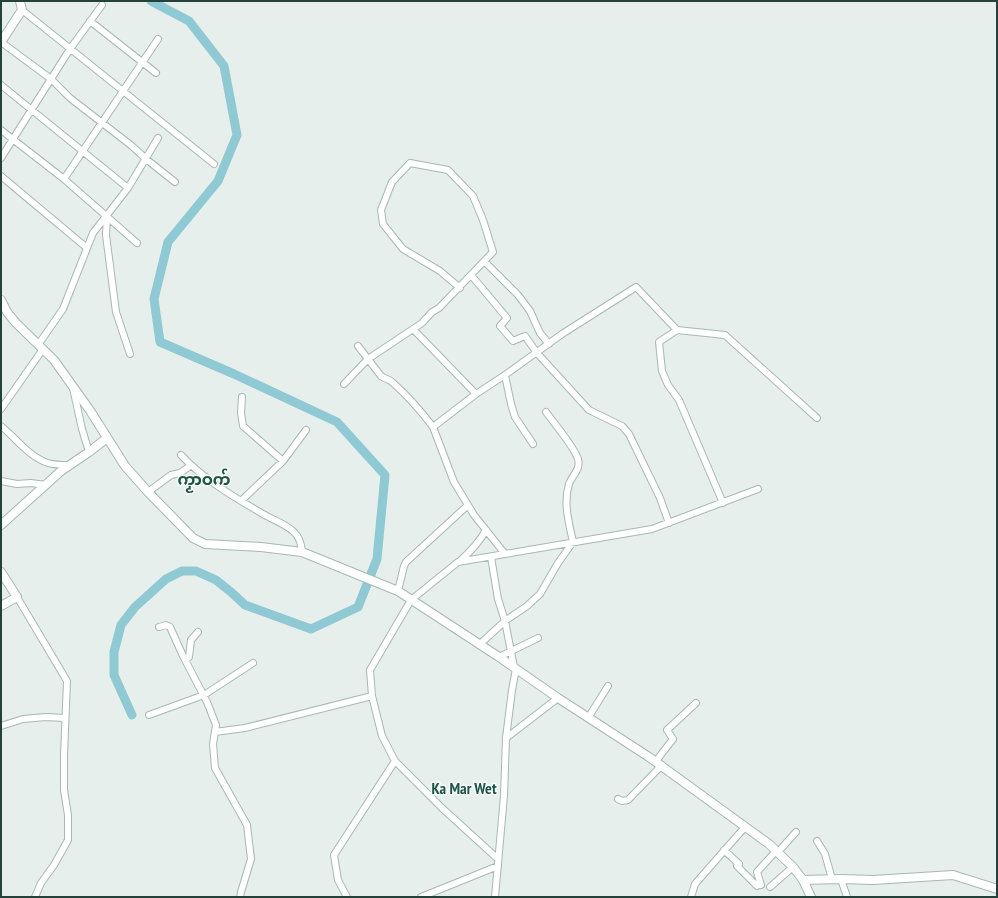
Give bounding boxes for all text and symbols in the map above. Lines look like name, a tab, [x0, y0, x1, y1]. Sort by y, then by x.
district label: ကၟာဝက်	[177, 468, 231, 493]
district label: Ka Mar Wet	[431, 778, 497, 798]

